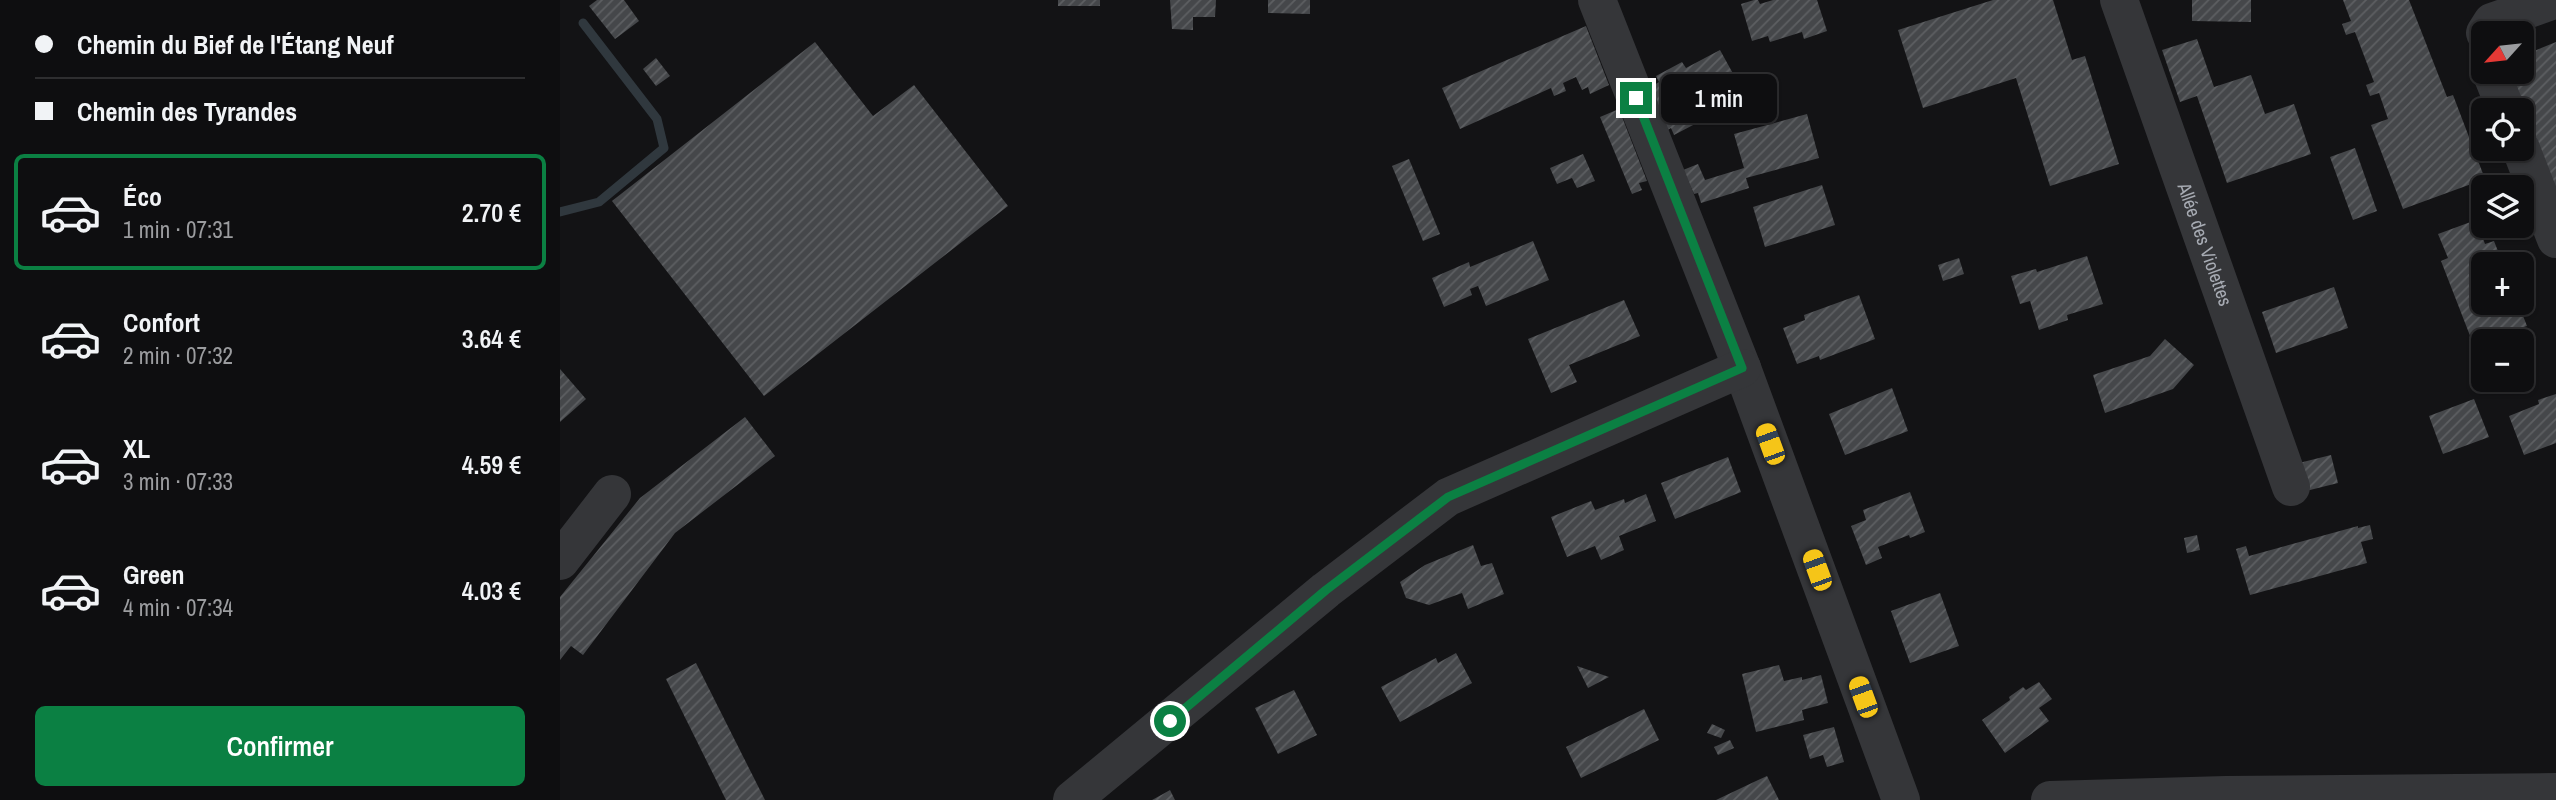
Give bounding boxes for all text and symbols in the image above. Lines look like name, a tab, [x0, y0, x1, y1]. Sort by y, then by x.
north arrow	[2471, 21, 2534, 84]
map controls	[2471, 21, 2534, 392]
text: Chemin du Bief de l'Étang Neuf	[77, 27, 394, 62]
callout: 1 min	[1660, 74, 1776, 122]
route end	[1620, 82, 1652, 114]
text: 1 min	[1695, 83, 1743, 114]
text: Chemin des Tyrandes	[77, 94, 297, 129]
button: locate	[2471, 98, 2534, 161]
button: layers	[2471, 175, 2534, 238]
street label: Allée des Violettes	[2171, 178, 2239, 310]
text: Éco	[123, 179, 162, 214]
icon: car	[39, 181, 102, 244]
text: 2.70 €	[462, 195, 521, 230]
text: 1 min · 07:31	[123, 214, 233, 245]
button: +	[2471, 252, 2534, 315]
text: Confort	[123, 305, 200, 340]
icon: car	[39, 307, 102, 370]
text: 3.64 €	[462, 321, 521, 356]
button: −	[2471, 329, 2534, 392]
text: 2 min · 07:32	[123, 340, 233, 371]
car	[1753, 421, 1788, 467]
text: XL	[123, 431, 150, 466]
icon: car	[39, 433, 102, 496]
text: 4.59 €	[462, 447, 521, 482]
text: 3 min · 07:33	[123, 466, 233, 497]
car	[1800, 547, 1835, 593]
text: Green	[123, 557, 185, 592]
icon: car	[39, 559, 102, 622]
text: 4.03 €	[462, 573, 521, 608]
text: 4 min · 07:34	[123, 592, 233, 623]
car	[1846, 674, 1881, 720]
route start	[1154, 705, 1186, 737]
button: Confirmer	[35, 706, 525, 786]

